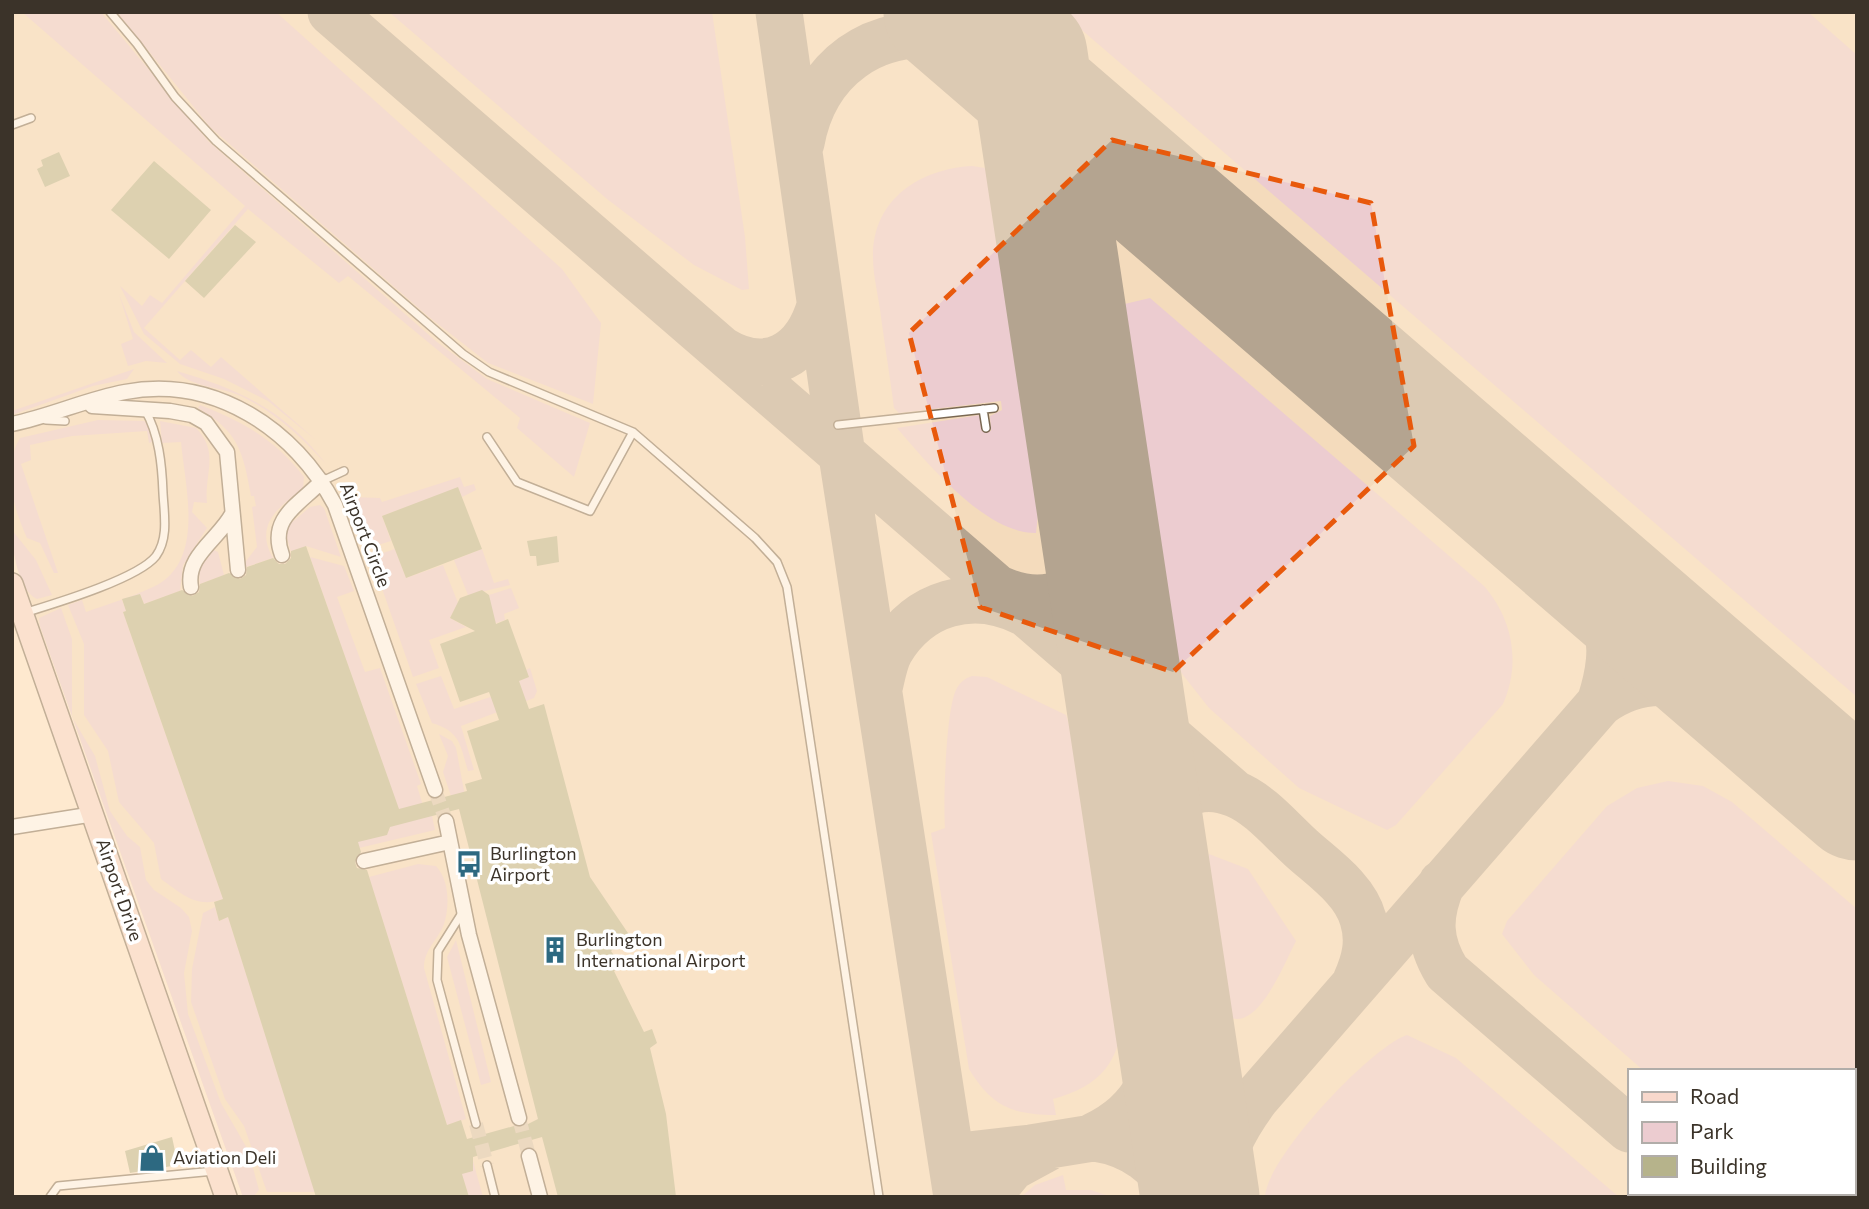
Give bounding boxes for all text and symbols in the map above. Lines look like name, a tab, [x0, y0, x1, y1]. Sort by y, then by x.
street label: Airport Circle	[336, 479, 396, 590]
street label: Airport Drive	[92, 835, 148, 944]
place label: Burlington Airport	[490, 842, 576, 885]
bus stop icon: Burlington Airport	[454, 849, 484, 879]
place label: Burlington International Airport	[576, 928, 746, 971]
building icon: Burlington International Airport	[540, 935, 570, 965]
legend	[1628, 1069, 1855, 1195]
text: Road	[1690, 1083, 1739, 1108]
text: Park	[1690, 1118, 1734, 1143]
shop icon: Aviation Deli	[137, 1143, 167, 1173]
place label: Aviation Deli	[173, 1146, 276, 1168]
text: Building	[1690, 1153, 1767, 1178]

